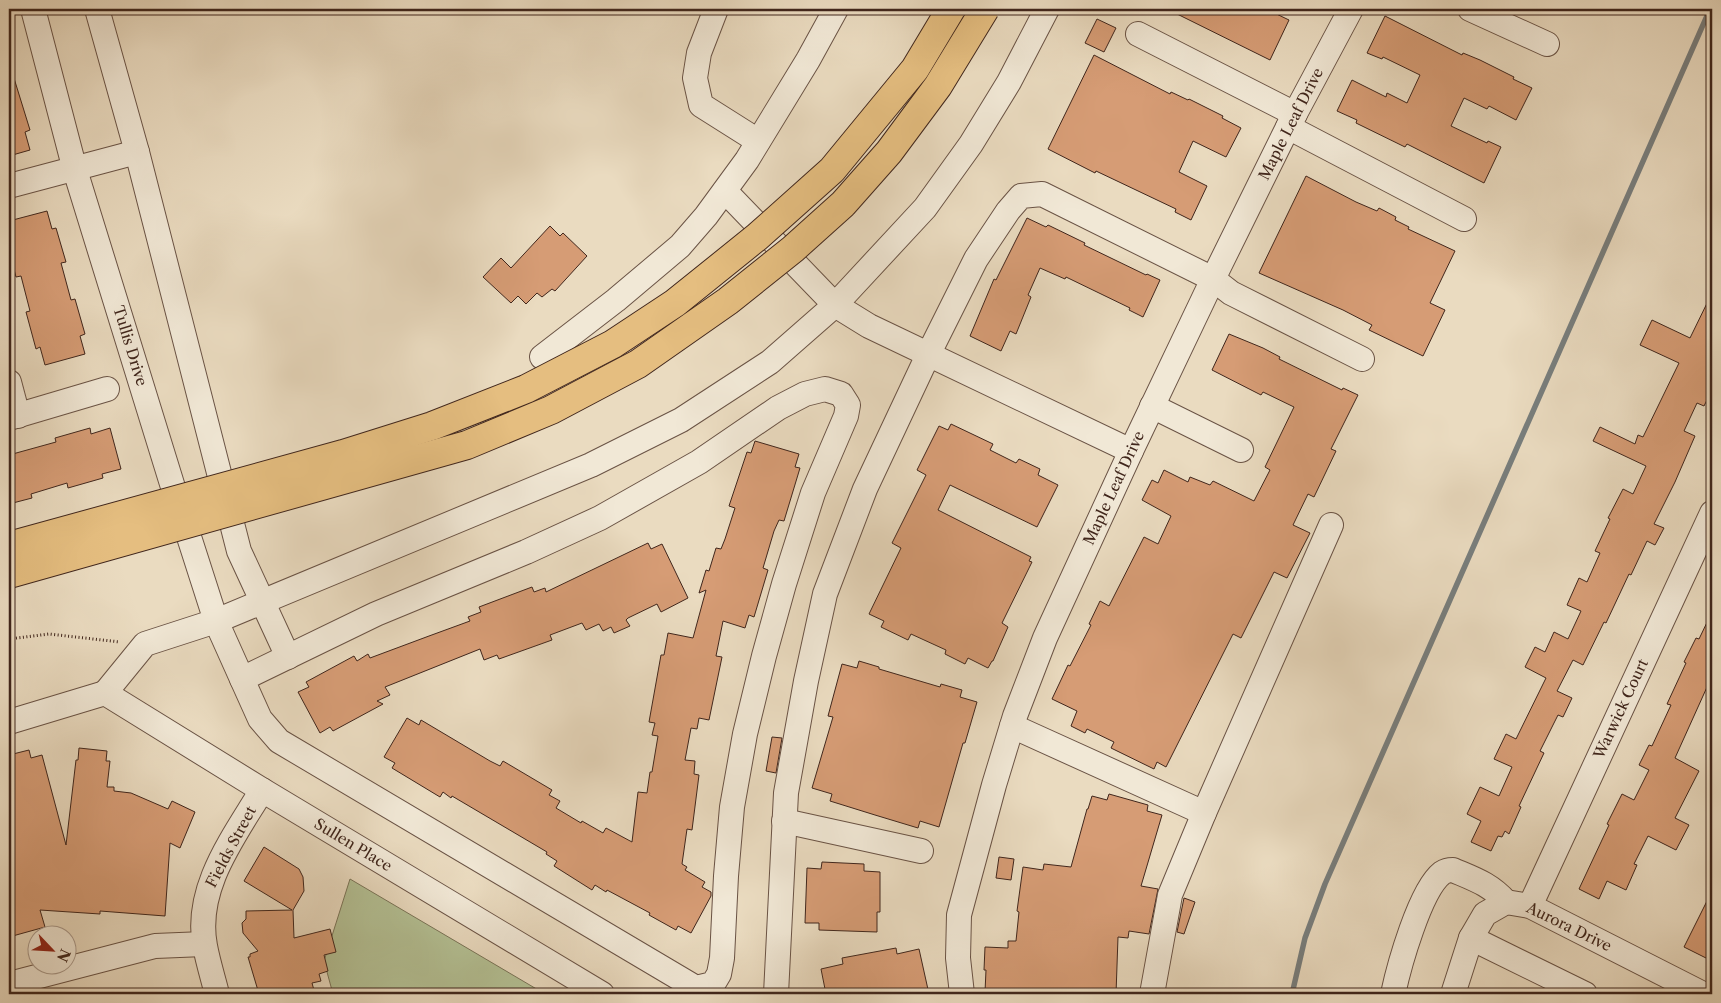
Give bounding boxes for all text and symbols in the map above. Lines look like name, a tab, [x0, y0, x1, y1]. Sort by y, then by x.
street label: Maple Leaf Drive	[1254, 64, 1327, 183]
street label: Tullis Drive	[109, 303, 152, 388]
street label: Maple Leaf Drive	[1079, 428, 1148, 548]
street label: Warwick Court	[1589, 655, 1652, 763]
street label: Fields Street	[201, 802, 260, 891]
street label: Sullen Place	[311, 814, 396, 875]
street label: Aurora Drive	[1523, 897, 1615, 955]
north arrow	[28, 926, 78, 976]
text: N	[53, 946, 75, 965]

